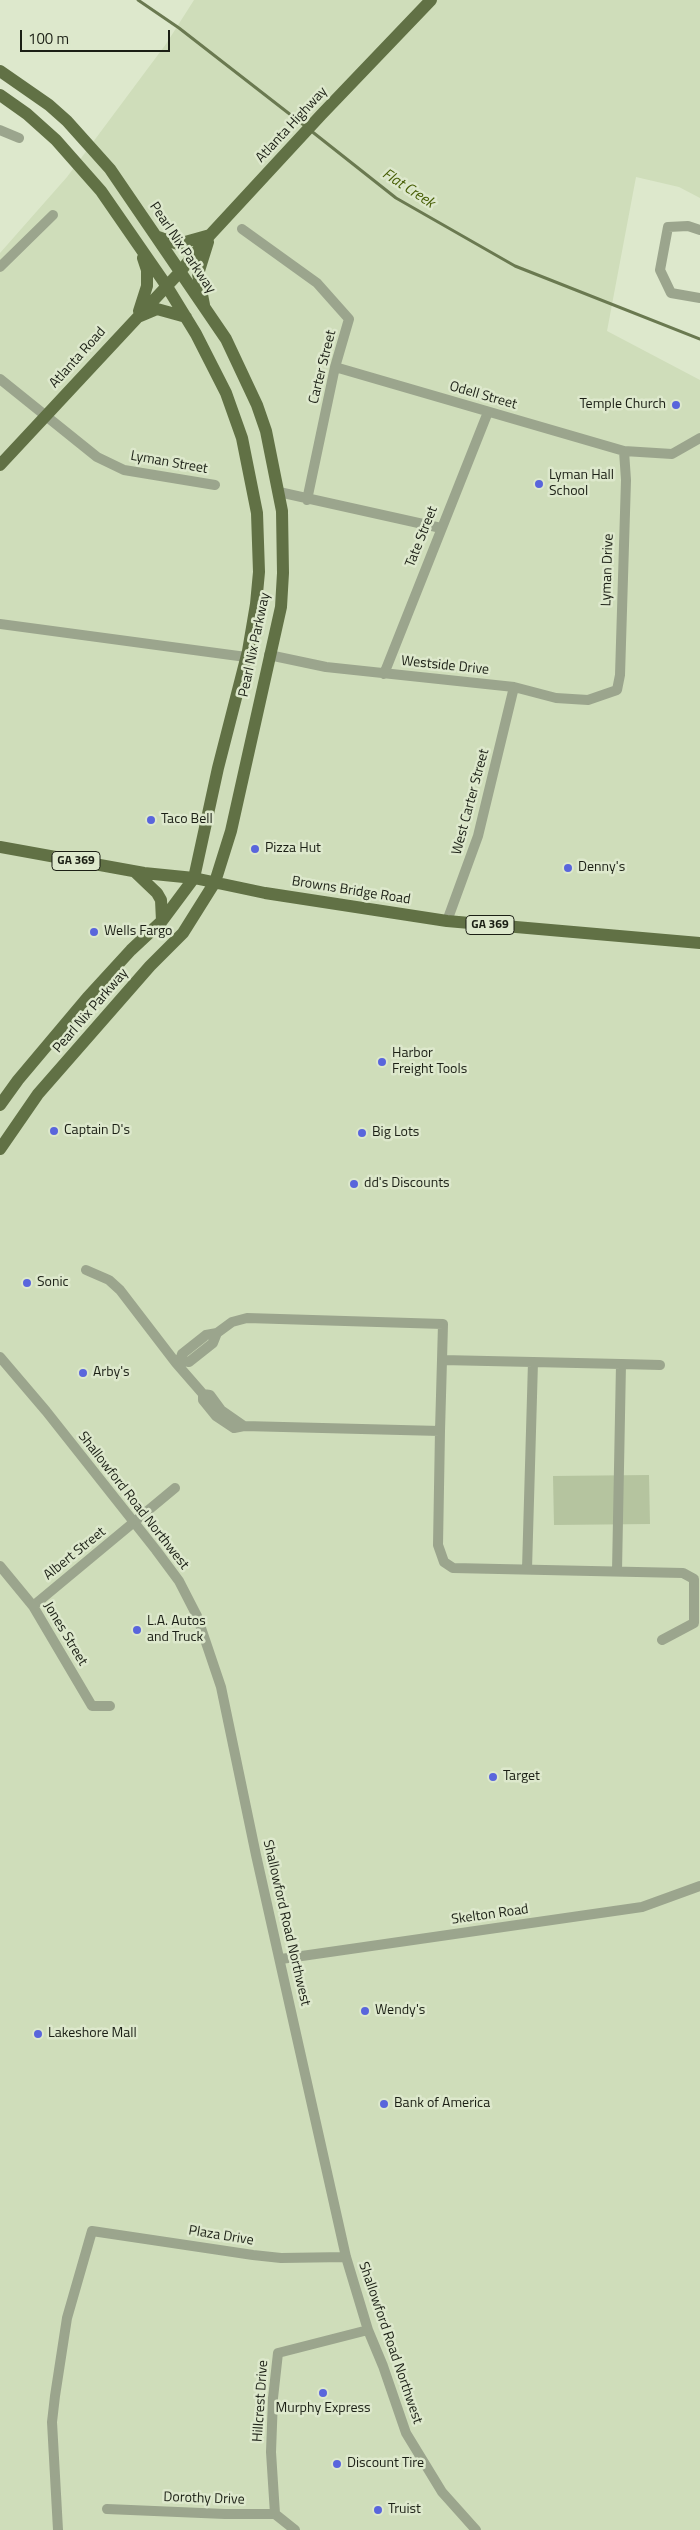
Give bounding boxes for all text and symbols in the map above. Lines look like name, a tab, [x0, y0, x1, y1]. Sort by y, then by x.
scale bar	[22, 20, 172, 52]
text: 100 m	[28, 27, 69, 50]
street label: Atlanta Highway	[253, 84, 331, 166]
water label: Flat Creek	[378, 165, 438, 213]
street label: Pearl Nix Parkway	[145, 199, 219, 297]
street label: Atlanta Road	[46, 324, 110, 392]
street label: Carter Street	[306, 328, 340, 406]
street label: Odell Street	[447, 378, 519, 414]
place label: Temple Church	[579, 397, 666, 413]
marker: Temple Church	[670, 399, 682, 411]
street label: Lyman Street	[129, 448, 209, 478]
place label: Lyman Hall School	[549, 468, 614, 501]
marker: Lyman Hall School	[533, 478, 545, 490]
street label: Tate Street	[402, 504, 442, 570]
street label: Lyman Drive	[598, 533, 618, 607]
street label: Pearl Nix Parkway	[236, 591, 274, 699]
street label: Westside Drive	[400, 653, 490, 679]
street label: West Carter Street	[449, 747, 493, 857]
place label: Taco Bell	[161, 812, 213, 828]
marker: Taco Bell	[145, 814, 157, 826]
place label: Pizza Hut	[265, 841, 321, 857]
marker: Pizza Hut	[249, 843, 261, 855]
road number: GA 369	[52, 851, 100, 870]
place label: Denny's	[578, 860, 625, 876]
marker: Denny's	[562, 862, 574, 874]
street label: Browns Bridge Road	[290, 873, 412, 909]
road number: GA 369	[466, 916, 514, 934]
place label: Wells Fargo	[104, 924, 173, 940]
marker: Wells Fargo	[88, 926, 100, 938]
street label: Pearl Nix Parkway	[50, 965, 132, 1057]
place label: Harbor Freight Tools	[392, 1046, 467, 1078]
marker: Harbor Freight Tools	[376, 1056, 388, 1068]
place label: Captain D's	[64, 1123, 130, 1139]
marker: Captain D's	[48, 1125, 60, 1137]
place label: Big Lots	[372, 1125, 419, 1141]
marker: Big Lots	[356, 1127, 368, 1139]
place label: dd's Discounts	[364, 1176, 450, 1192]
marker: dd's Discounts	[348, 1178, 360, 1190]
place label: Sonic	[37, 1275, 69, 1291]
marker: Sonic	[21, 1277, 33, 1289]
place label: Arby's	[93, 1365, 130, 1381]
marker: Arby's	[77, 1367, 89, 1379]
street label: Shallowford Road Northwest	[74, 1429, 192, 1573]
street label: Albert Street	[41, 1524, 109, 1584]
street label: Jones Street	[39, 1599, 91, 1669]
place label: L.A. Autos and Truck	[147, 1614, 206, 1646]
marker: L.A. Autos and Truck	[131, 1624, 143, 1636]
place label: Target	[503, 1769, 540, 1785]
marker: Target	[487, 1771, 499, 1783]
street label: Shallowford Road Northwest	[259, 1838, 313, 2008]
street label: Skelton Road	[450, 1901, 530, 1929]
place label: Wendy's	[375, 2003, 425, 2019]
marker: Wendy's	[359, 2005, 371, 2017]
place label: Lakeshore Mall	[48, 2026, 137, 2042]
marker: Lakeshore Mall	[32, 2028, 44, 2040]
place label: Bank of America	[394, 2096, 490, 2112]
marker: Bank of America	[378, 2098, 390, 2110]
street label: Plaza Drive	[187, 2223, 255, 2249]
street label: Shallowford Road Northwest	[354, 2260, 426, 2426]
street label: Hillcrest Drive	[250, 2360, 272, 2442]
marker: Murphy Express	[317, 2387, 329, 2399]
place label: Murphy Express	[276, 2401, 370, 2417]
place label: Discount Tire	[347, 2456, 424, 2472]
marker: Discount Tire	[331, 2458, 343, 2470]
street label: Dorothy Drive	[163, 2489, 245, 2509]
place label: Truist	[388, 2502, 421, 2518]
marker: Truist	[372, 2504, 384, 2516]

